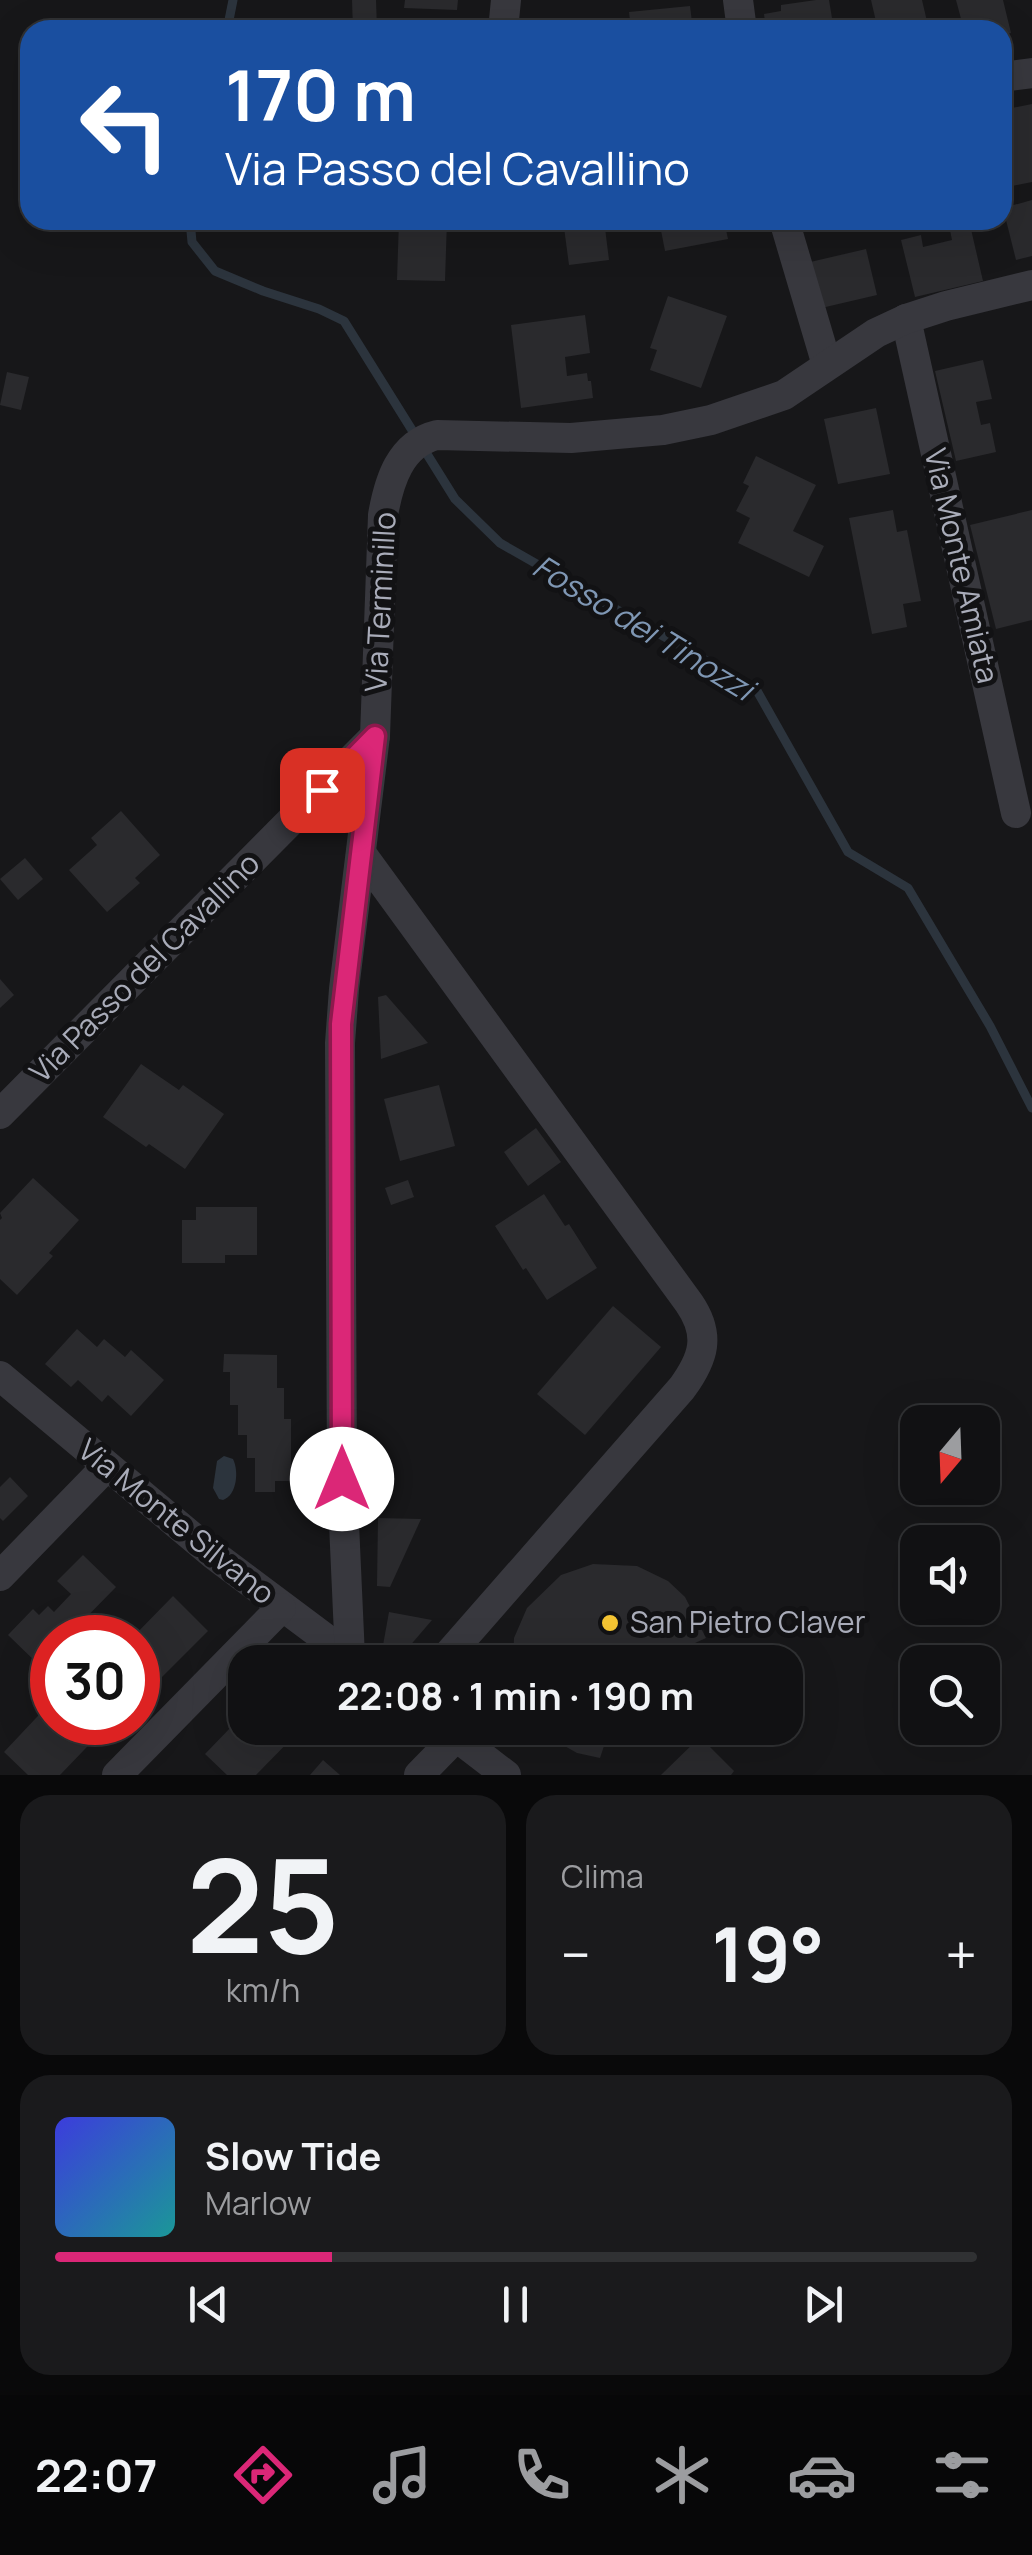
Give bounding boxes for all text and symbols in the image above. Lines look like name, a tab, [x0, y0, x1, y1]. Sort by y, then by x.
text: 170 m	[225, 46, 416, 142]
icon: left	[60, 60, 190, 190]
text: Via Passo del Cavallino	[225, 137, 690, 199]
street label: Via Monte Amiata	[916, 444, 1009, 687]
street label: Via Terminillo	[354, 511, 405, 693]
water label: Fosso dei Tinozzi	[525, 544, 765, 712]
pin	[280, 748, 365, 833]
icon: arrive	[295, 763, 350, 818]
street label: Via Passo del Cavallino	[20, 843, 268, 1091]
north arrow	[900, 1405, 1000, 1505]
map controls	[900, 1405, 1000, 1745]
position arrow	[290, 1427, 394, 1531]
street label: Via Monte Silvano	[70, 1429, 284, 1613]
button: sound	[900, 1525, 1000, 1625]
place label: San Pietro Claver	[630, 1601, 866, 1642]
marker: San Pietro Claver	[599, 1612, 621, 1634]
speed limit sign: 30	[30, 1615, 160, 1745]
button: search	[900, 1645, 1000, 1745]
text: 22:08 · 1 min · 190 m	[337, 1669, 694, 1721]
text: 25	[186, 1814, 340, 1992]
text: Clima	[561, 1854, 644, 1898]
text: 19°	[711, 1902, 825, 2005]
text: −	[561, 1916, 591, 1992]
text: +	[945, 1916, 977, 1992]
text: km/h	[226, 1968, 300, 2012]
text: Slow Tide	[205, 2129, 382, 2181]
text: Marlow	[205, 2181, 312, 2225]
icon: previous	[181, 2277, 236, 2332]
icon: pause	[488, 2277, 543, 2332]
icon: next	[796, 2277, 851, 2332]
icon: directions	[228, 2440, 298, 2510]
icon: music	[367, 2440, 437, 2510]
icon: phone	[507, 2440, 577, 2510]
icon: climate	[647, 2440, 717, 2510]
icon: car	[787, 2440, 857, 2510]
icon: filters	[927, 2440, 997, 2510]
text: 22:07	[35, 2444, 158, 2506]

